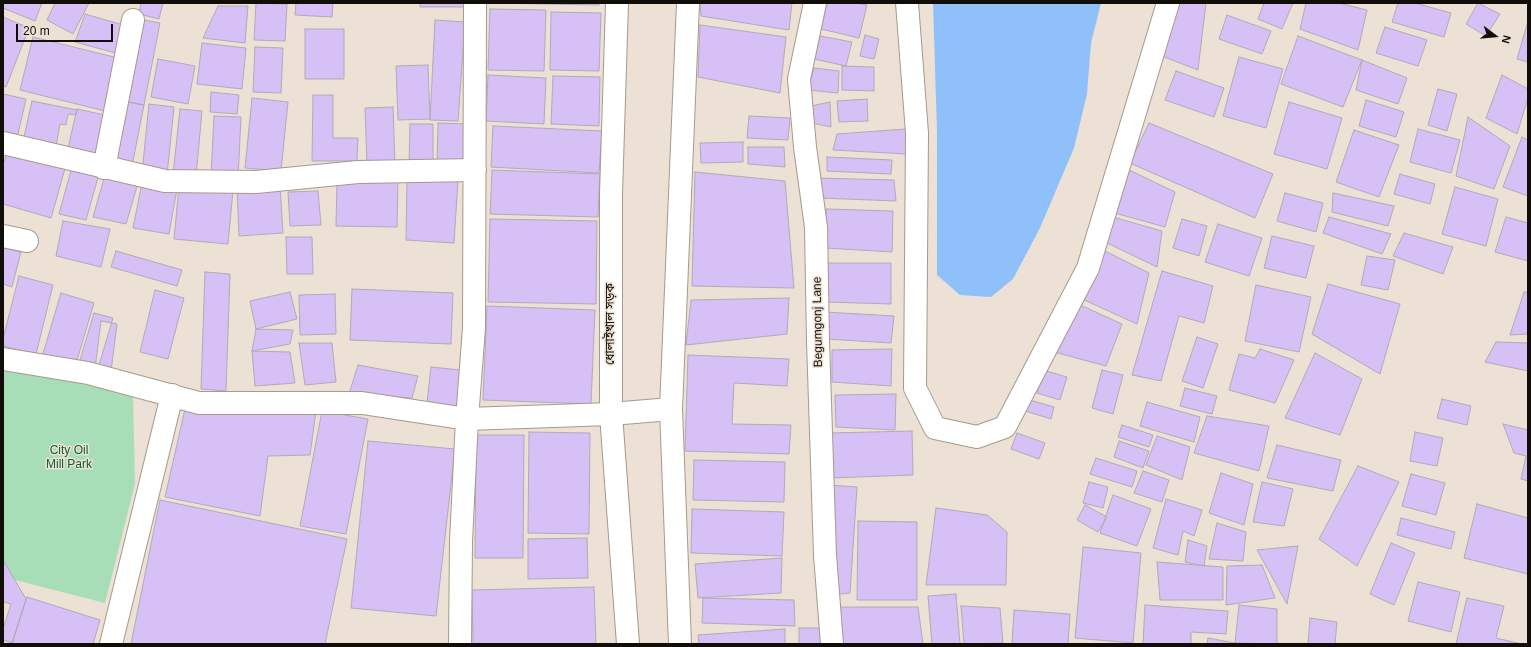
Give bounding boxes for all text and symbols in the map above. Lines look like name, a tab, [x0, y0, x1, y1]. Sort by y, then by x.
scale bar	[18, 16, 115, 42]
north arrow	[1475, 16, 1515, 56]
text: 20 m	[23, 24, 50, 38]
text: N	[1500, 34, 1513, 45]
street label: Begumgonj Lane	[810, 277, 826, 367]
street label: ধোলাইখাল সড়ক	[604, 283, 618, 365]
park label: City Oil Mill Park	[46, 444, 92, 472]

